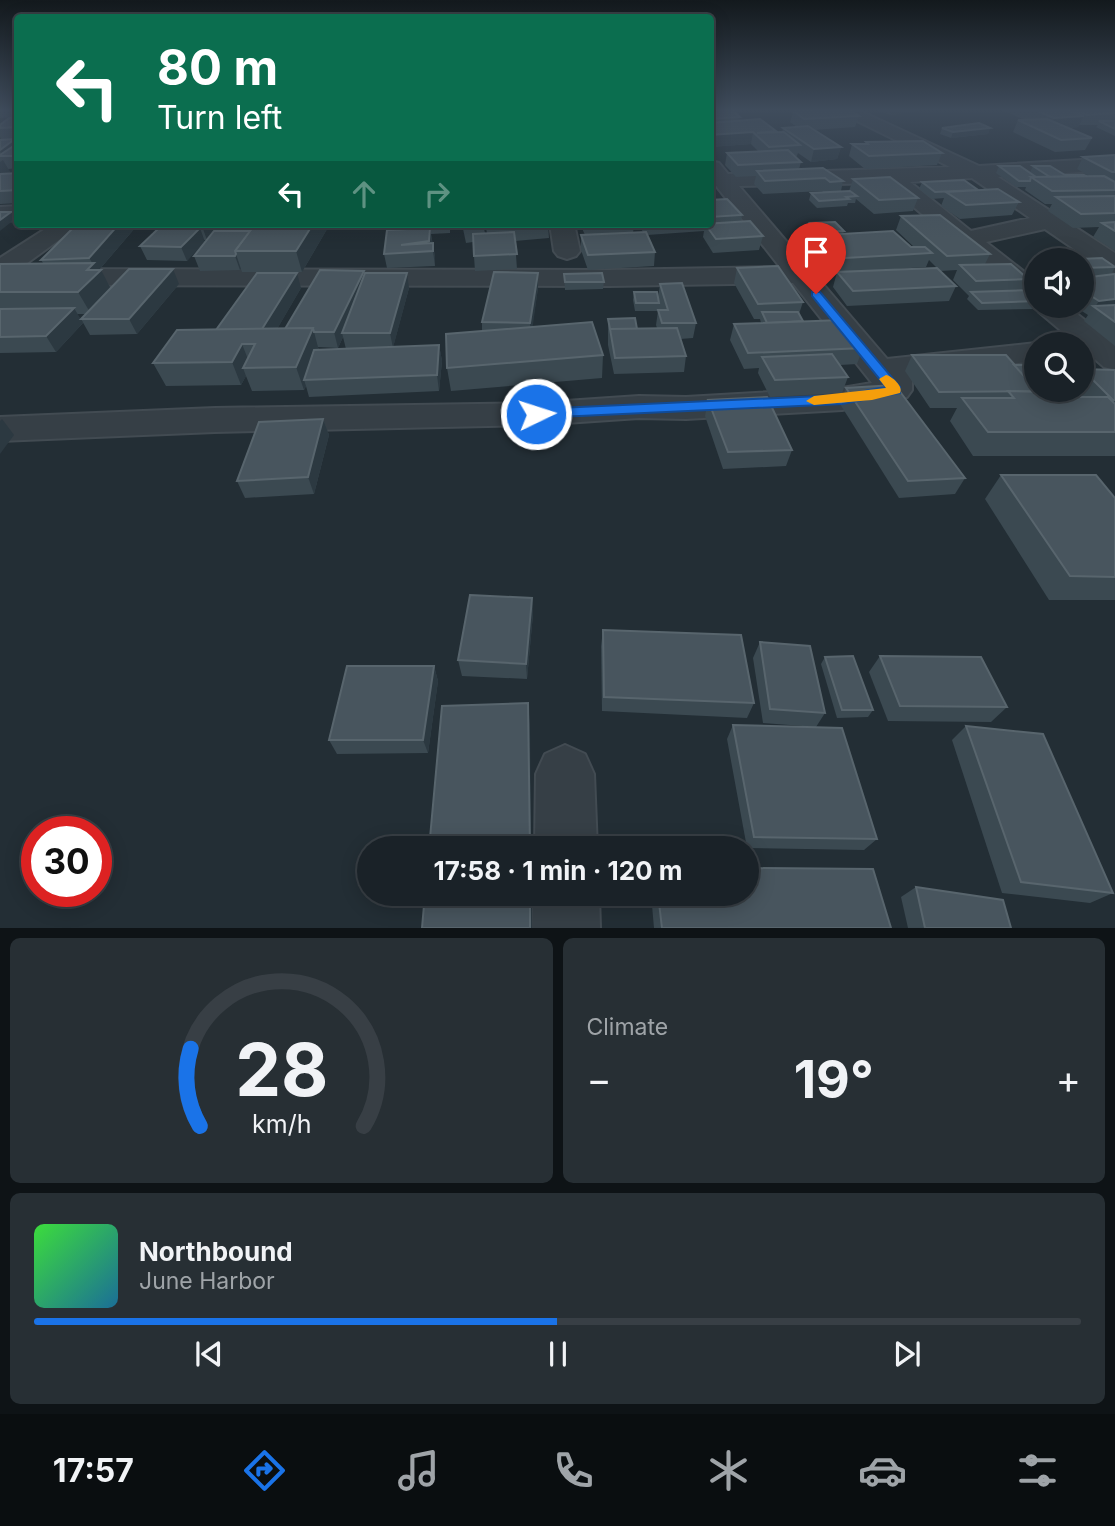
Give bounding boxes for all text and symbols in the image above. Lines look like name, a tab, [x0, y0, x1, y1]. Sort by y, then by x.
text: 80 m	[157, 38, 278, 97]
icon: left	[42, 42, 133, 133]
text: Turn left	[157, 98, 282, 137]
icon: left	[272, 175, 310, 213]
icon: ahead	[345, 175, 383, 213]
icon: right	[418, 175, 456, 213]
pin	[786, 222, 846, 294]
icon: arrive	[797, 233, 835, 271]
map controls	[1024, 248, 1094, 402]
button: sound	[1024, 248, 1094, 318]
button: search	[1024, 332, 1094, 402]
position arrow	[499, 377, 573, 451]
speed limit sign: 30	[21, 816, 112, 907]
text: 17:58 · 1 min · 120 m	[433, 855, 683, 886]
text: Climate	[587, 1013, 668, 1041]
text: 28	[235, 1026, 328, 1115]
text: 19°	[794, 1048, 874, 1111]
text: −	[587, 1056, 612, 1102]
text: +	[1056, 1056, 1081, 1102]
text: km/h	[252, 1109, 311, 1139]
text: Northbound	[139, 1236, 293, 1267]
text: June Harbor	[139, 1267, 275, 1295]
icon: previous	[190, 1335, 228, 1373]
icon: pause	[539, 1335, 577, 1373]
icon: next	[888, 1335, 926, 1373]
icon: directions	[240, 1446, 289, 1495]
icon: music	[394, 1446, 443, 1495]
icon: phone	[549, 1446, 598, 1495]
icon: climate	[704, 1446, 753, 1495]
icon: car	[858, 1446, 907, 1495]
icon: filters	[1013, 1446, 1062, 1495]
text: 17:57	[53, 1451, 134, 1490]

